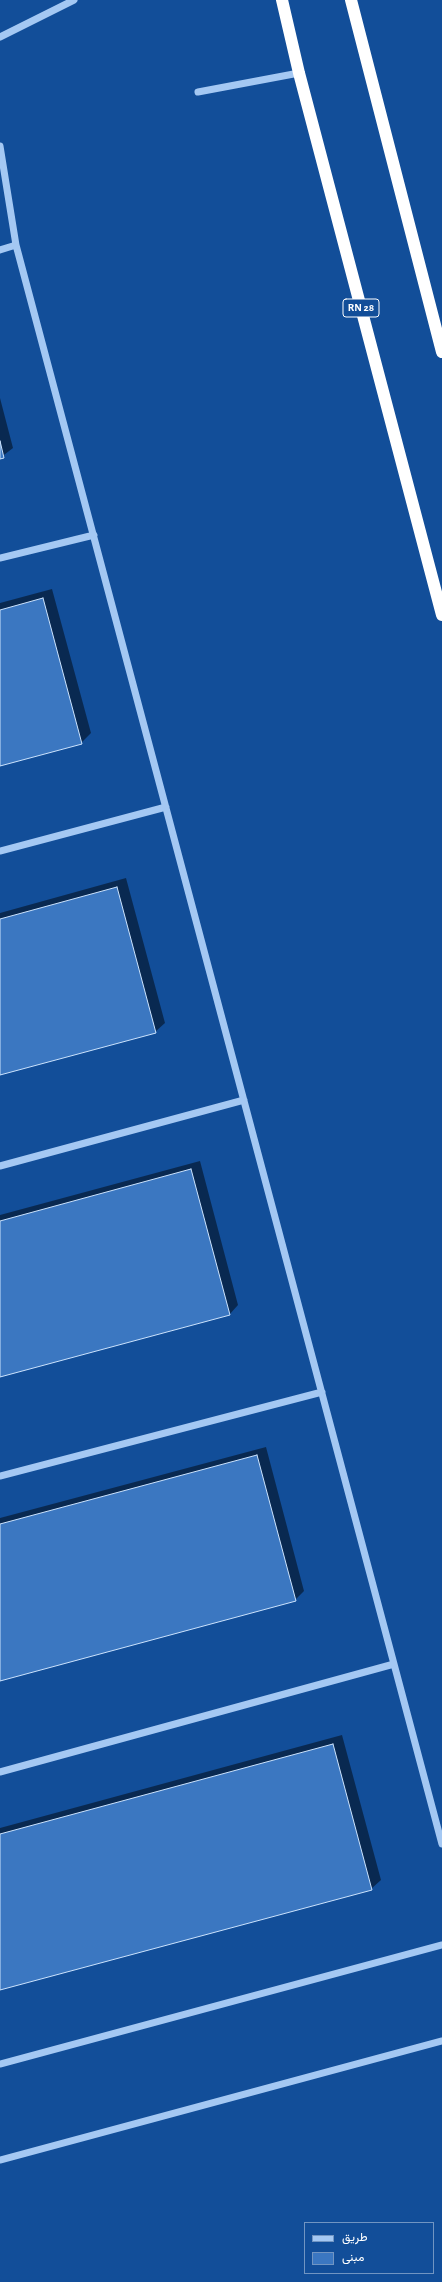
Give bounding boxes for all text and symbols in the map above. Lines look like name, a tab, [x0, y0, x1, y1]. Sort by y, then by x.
road number: RN 28	[343, 299, 379, 317]
legend	[304, 2222, 434, 2274]
text: طريق	[342, 2231, 367, 2243]
text: مبنى	[342, 2251, 364, 2263]

